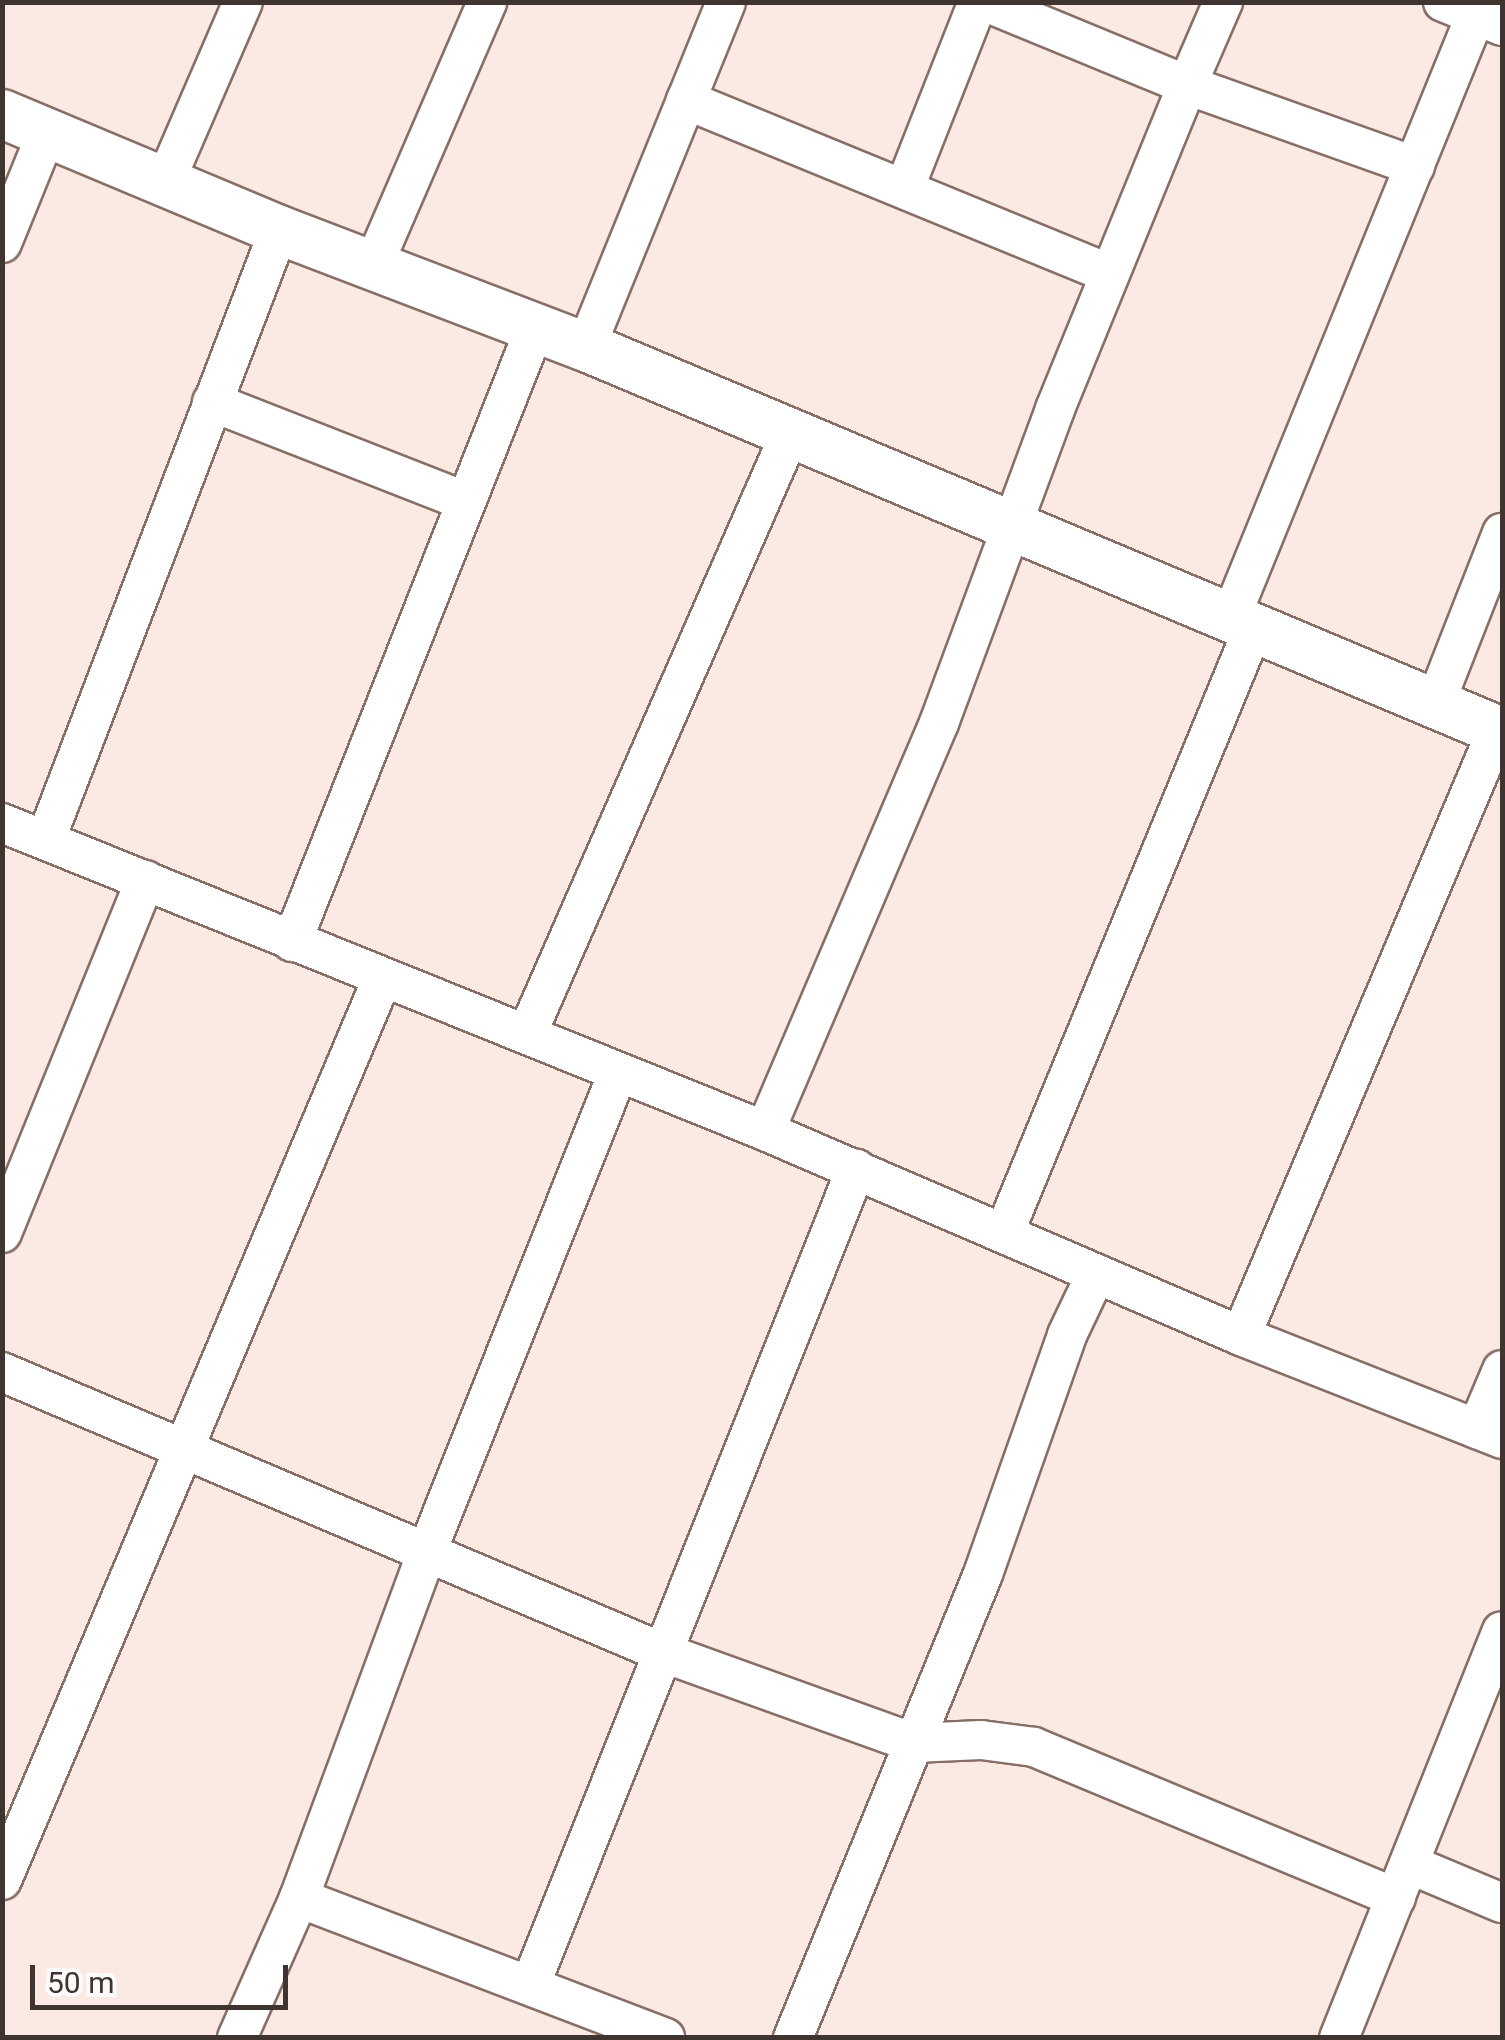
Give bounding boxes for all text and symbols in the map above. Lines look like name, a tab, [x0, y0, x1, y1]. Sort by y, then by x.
scale bar	[35, 1945, 292, 2007]
text: 50 m	[47, 1965, 114, 2000]

